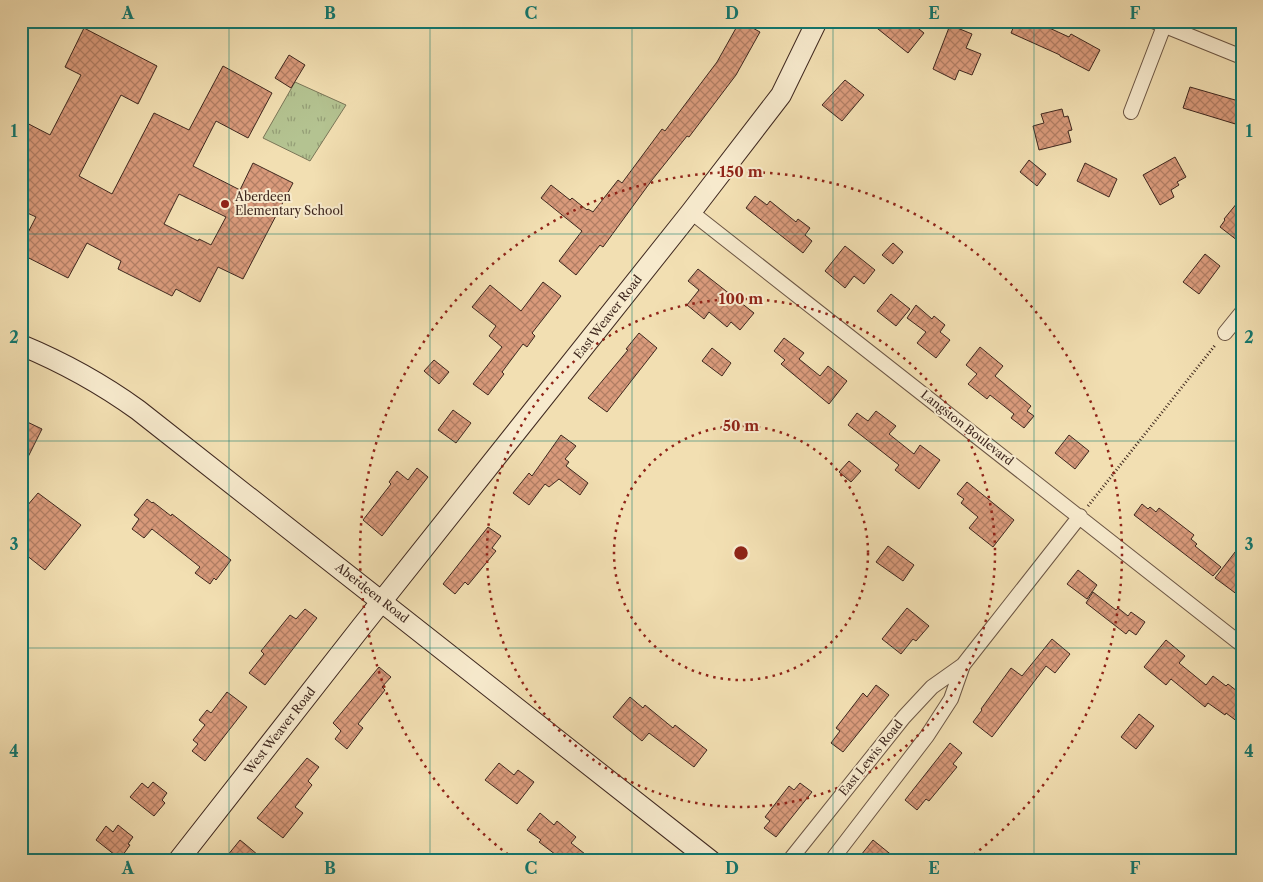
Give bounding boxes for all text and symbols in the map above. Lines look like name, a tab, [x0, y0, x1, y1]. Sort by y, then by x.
text: A	[121, 3, 135, 23]
text: B	[324, 3, 336, 23]
text: C	[525, 3, 537, 23]
text: D	[725, 3, 739, 23]
text: E	[928, 3, 940, 23]
text: F	[1130, 3, 1141, 23]
text: 1	[10, 121, 18, 141]
text: 1	[1245, 121, 1253, 141]
text: 150 m	[719, 162, 763, 181]
place label: Aberdeen Elementary School	[234, 189, 344, 218]
marker: Aberdeen Elementary School	[219, 198, 231, 210]
street label: East Weaver Road	[570, 271, 645, 362]
text: 100 m	[719, 289, 763, 308]
text: 2	[9, 327, 19, 347]
text: 2	[1244, 327, 1254, 347]
street label: Langston Boulevard	[918, 387, 1017, 469]
text: 50 m	[723, 416, 759, 435]
text: 3	[9, 534, 19, 554]
text: 3	[1244, 534, 1254, 554]
centre of rings	[732, 544, 750, 562]
street label: Aberdeen Road	[332, 559, 412, 626]
street label: West Weaver Road	[240, 684, 319, 778]
street label: East Lewis Road	[835, 716, 906, 799]
text: 4	[9, 741, 19, 761]
text: 4	[1244, 741, 1254, 761]
text: A	[121, 858, 135, 878]
text: B	[324, 858, 336, 878]
text: C	[525, 858, 537, 878]
text: D	[725, 858, 739, 878]
text: E	[928, 858, 940, 878]
text: F	[1130, 858, 1141, 878]

